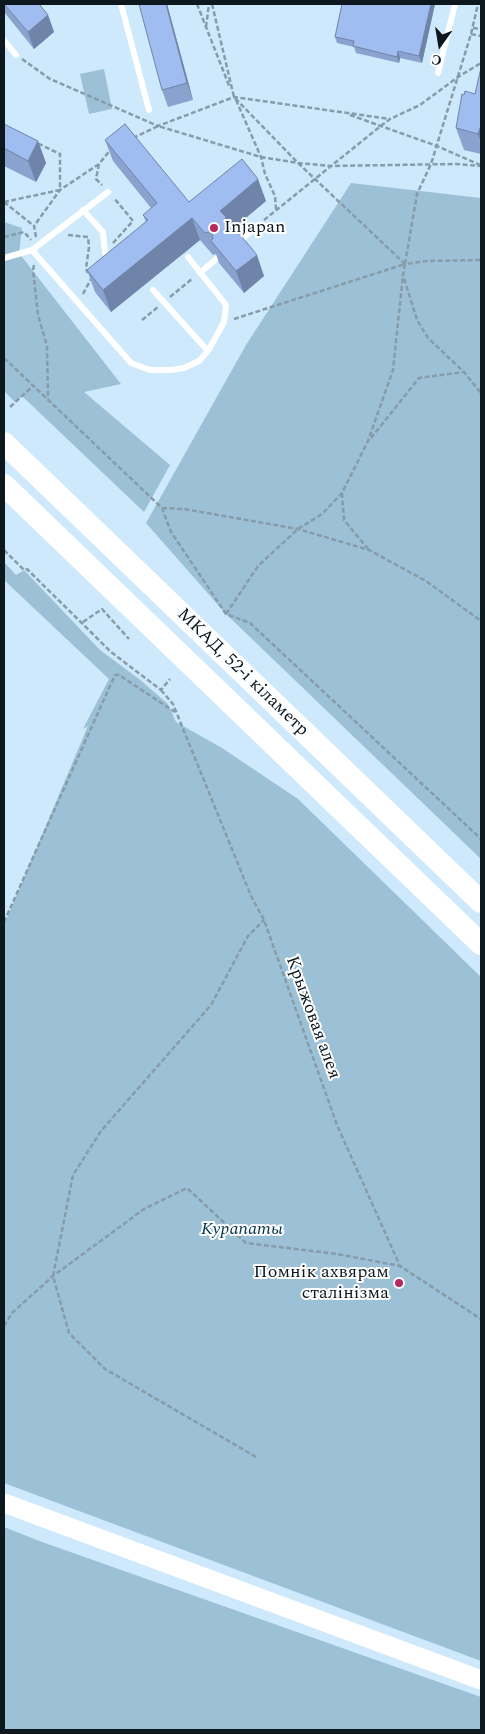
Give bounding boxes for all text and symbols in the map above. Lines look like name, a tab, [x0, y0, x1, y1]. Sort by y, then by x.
north arrow	[415, 20, 465, 70]
text: С	[429, 49, 444, 71]
place label: Injapan	[224, 217, 285, 239]
marker: Injapan	[208, 222, 220, 234]
street label: МКАД, 52-і кіламетр	[172, 605, 312, 741]
street label: Крыжовая алея	[280, 954, 344, 1082]
park label: Курапаты	[201, 1219, 283, 1241]
place label: Помнік ахвярам сталінізма	[254, 1262, 389, 1304]
marker: Помнік ахвярам сталінізма	[393, 1277, 405, 1289]

